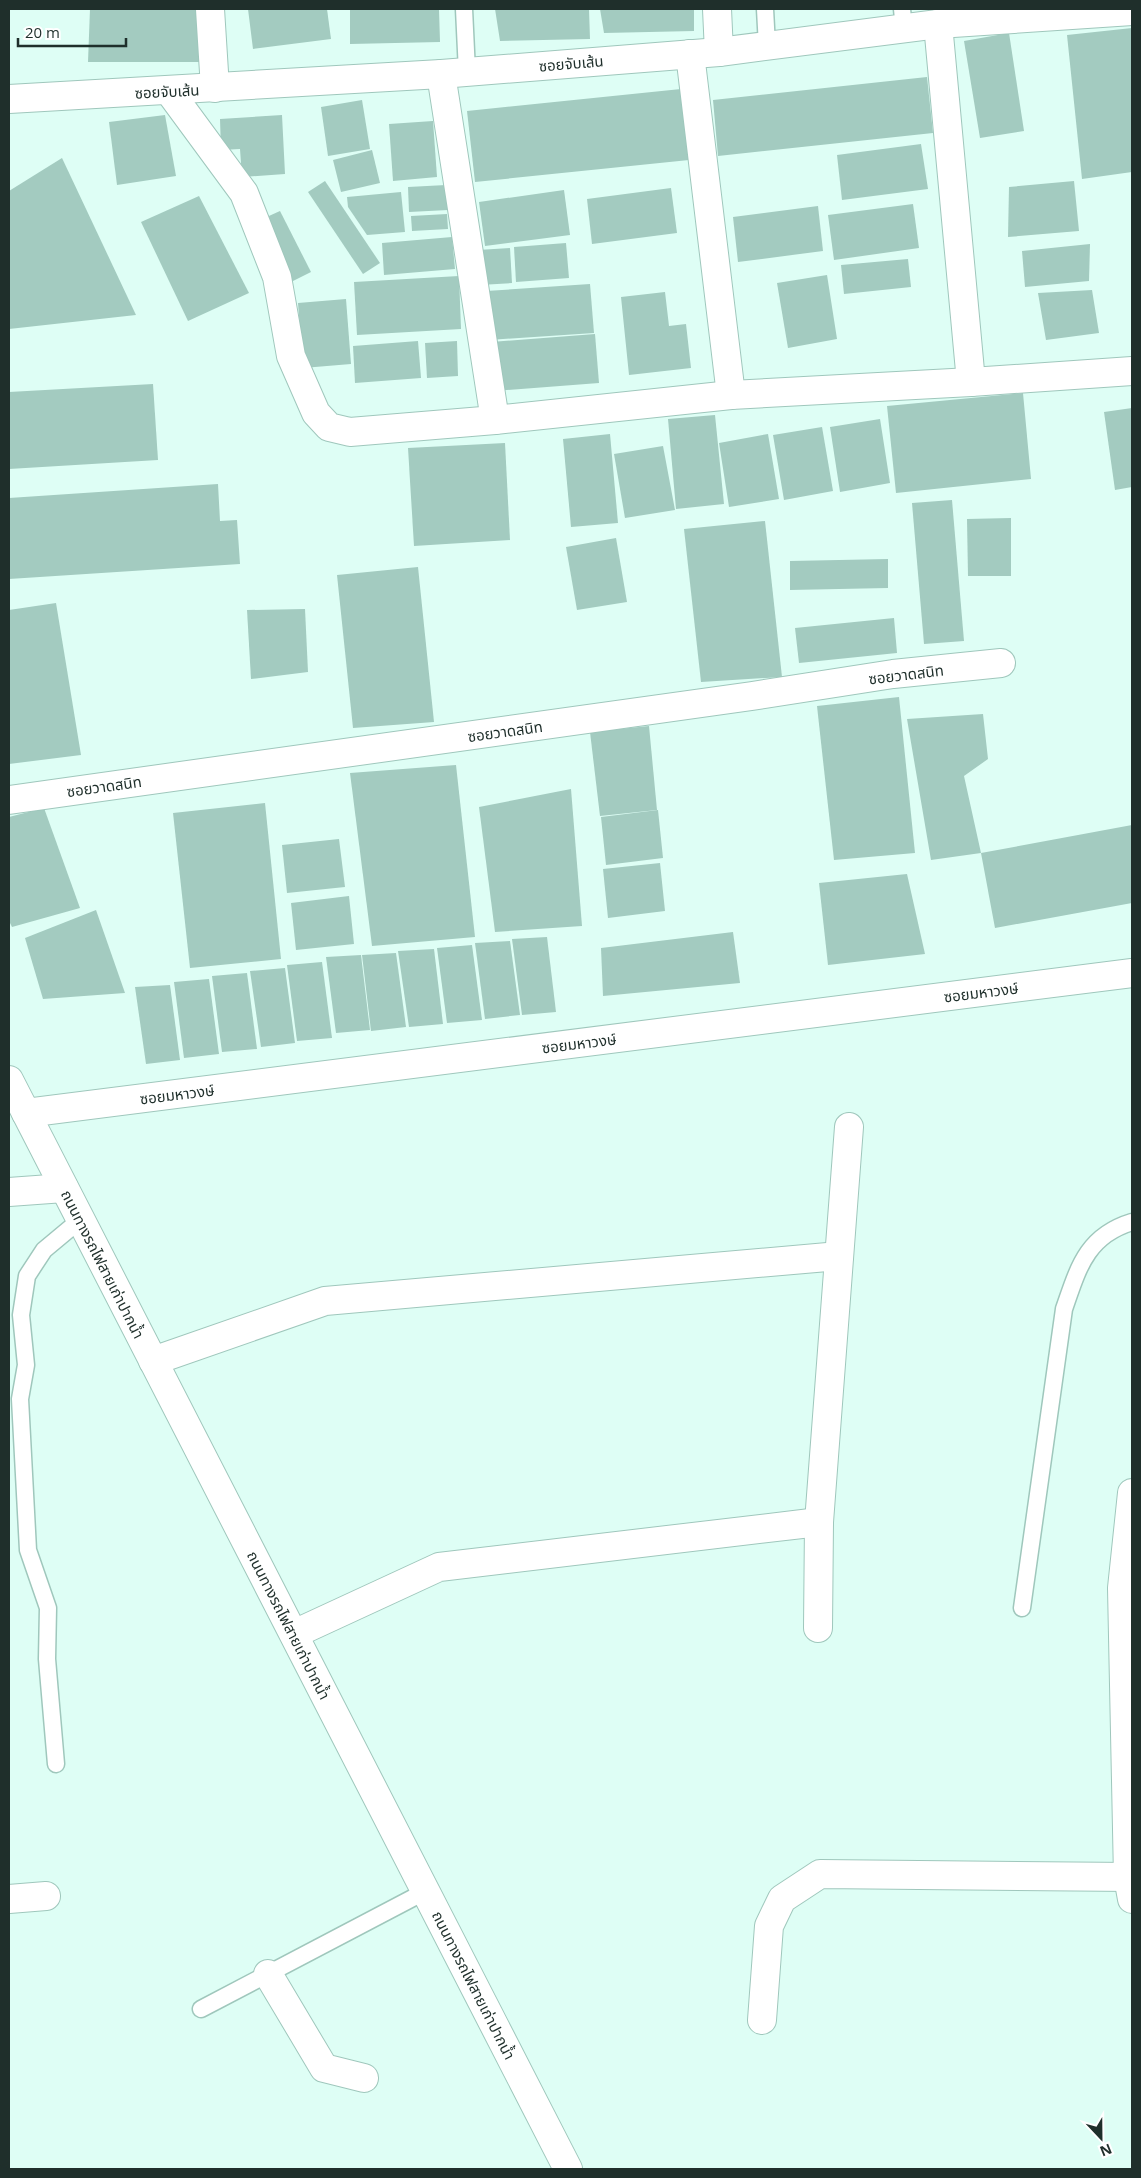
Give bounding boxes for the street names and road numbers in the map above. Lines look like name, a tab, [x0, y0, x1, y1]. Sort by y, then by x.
street label: ซอยจับเส้น	[538, 50, 604, 76]
street label: ซอยจับเส้น	[134, 79, 200, 103]
street label: ซอยวาดสนิท	[867, 659, 945, 689]
street label: ซอยวาดสนิท	[466, 716, 544, 746]
street label: ซอยวาดสนิท	[65, 771, 143, 801]
street label: ซอยมหาวงษ์	[943, 977, 1020, 1006]
street label: ซอยมหาวงษ์	[541, 1028, 618, 1057]
street label: ซอยมหาวงษ์	[139, 1079, 216, 1108]
street label: ถนนทางรถไฟสายเก่าปากน้ำ	[57, 1186, 149, 1342]
street label: ถนนทางรถไฟสายเก่าปากน้ำ	[243, 1547, 335, 1703]
street label: ถนนทางรถไฟสายเก่าปากน้ำ	[428, 1907, 520, 2063]

